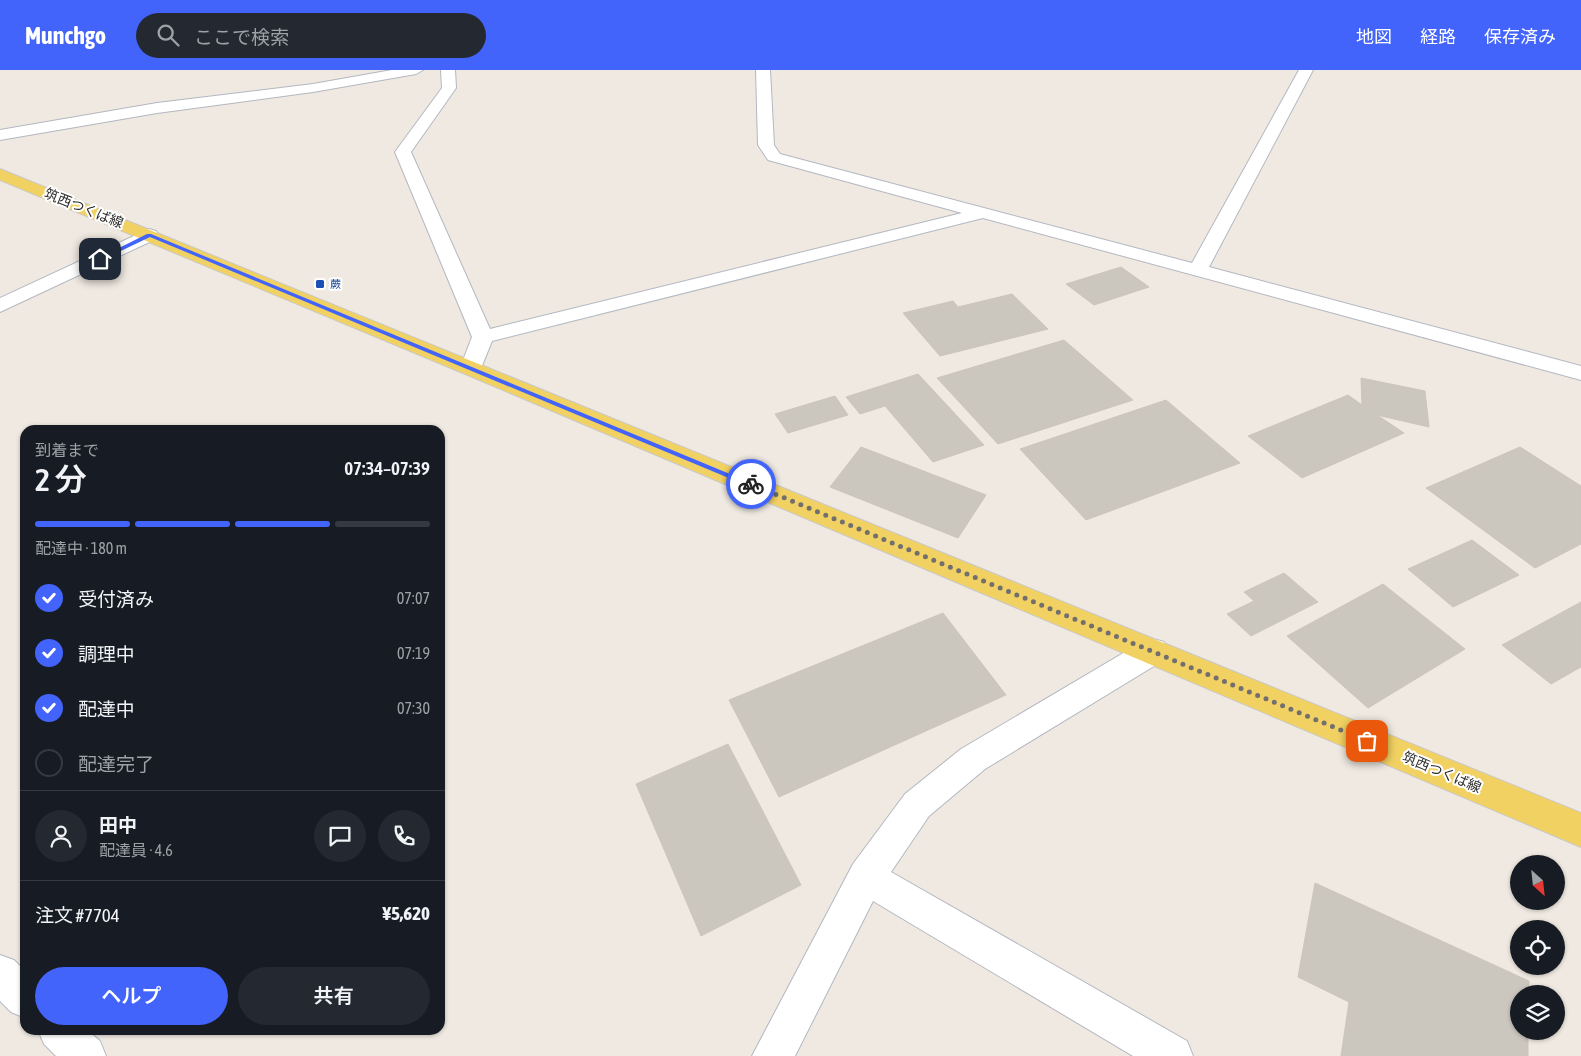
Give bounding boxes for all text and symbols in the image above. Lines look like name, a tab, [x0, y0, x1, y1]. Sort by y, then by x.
search box	[136, 13, 486, 58]
icon: search	[154, 21, 182, 49]
text: Munchgo	[25, 22, 106, 49]
text: ここで検索	[194, 26, 289, 48]
text: 地図	[1356, 26, 1392, 47]
text: 経路	[1420, 26, 1456, 47]
text: 保存済み	[1484, 26, 1556, 47]
street label: 筑西つくば線	[42, 185, 126, 231]
pin	[79, 238, 121, 280]
icon: home	[86, 245, 114, 273]
marker: 蕨	[314, 278, 326, 290]
place label: 蕨	[330, 278, 341, 290]
text: 到着まで	[35, 441, 99, 459]
text: 07:34–07:39	[344, 457, 430, 479]
courier	[726, 459, 776, 509]
text: 2 分	[35, 461, 86, 498]
icon: bike	[737, 470, 765, 498]
text: 配達中 · 180 m	[35, 539, 127, 557]
icon: check	[35, 584, 63, 612]
text: 受付済み	[78, 588, 154, 610]
text: 07:07	[397, 589, 430, 607]
icon: check	[35, 639, 63, 667]
text: 調理中	[78, 643, 135, 665]
text: 07:19	[397, 644, 430, 662]
icon: check	[35, 694, 63, 722]
text: 配達中	[78, 698, 135, 720]
text: 07:30	[397, 699, 430, 717]
pin	[1346, 720, 1388, 762]
icon: bag	[1353, 727, 1381, 755]
street label: 筑西つくば線	[1400, 748, 1484, 796]
text: 配達完了	[78, 753, 154, 775]
button: person	[35, 810, 87, 862]
button: chat	[314, 810, 366, 862]
button: phone	[378, 810, 430, 862]
text: 田中	[99, 814, 137, 836]
text: 配達員 · 4.6	[99, 841, 173, 859]
north arrow	[1510, 855, 1565, 910]
map controls	[1510, 855, 1565, 1040]
text: ¥5,620	[382, 902, 430, 924]
text: 注文 #7704	[35, 904, 120, 926]
button: locate	[1510, 920, 1565, 975]
button: ヘルプ	[35, 967, 228, 1025]
button: 共有	[238, 967, 430, 1025]
button: layers	[1510, 985, 1565, 1040]

